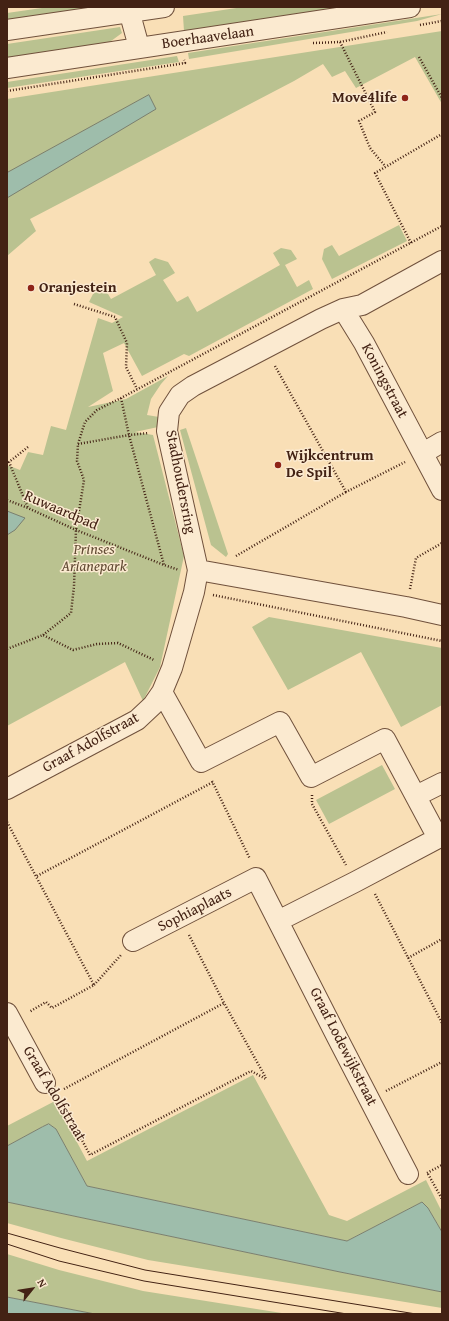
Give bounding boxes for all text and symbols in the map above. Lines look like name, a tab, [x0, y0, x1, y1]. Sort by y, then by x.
street label: Boerhaavelaan	[161, 23, 255, 53]
place label: Move4life	[332, 89, 397, 107]
marker: Move4life	[400, 93, 410, 103]
place label: Oranjestein	[39, 279, 117, 297]
marker: Oranjestein	[26, 283, 36, 293]
street label: Koningstraat	[357, 341, 411, 421]
street label: Stadhoudersring	[161, 429, 199, 535]
place label: Wijkcentrum De Spil	[286, 447, 374, 482]
marker: Wijkcentrum De Spil	[273, 460, 283, 470]
street label: Ruwaardpad	[21, 487, 101, 535]
park label: Prinses Arianepark	[61, 541, 127, 576]
street label: Graaf Adolfstraat	[40, 709, 142, 777]
street label: Sophiaplaats	[155, 884, 235, 936]
street label: Graaf Lodewijkstraat	[305, 985, 381, 1109]
street label: Graaf Adolfstraat	[19, 1043, 89, 1145]
north arrow	[12, 1269, 52, 1309]
text: N	[34, 1276, 51, 1290]

